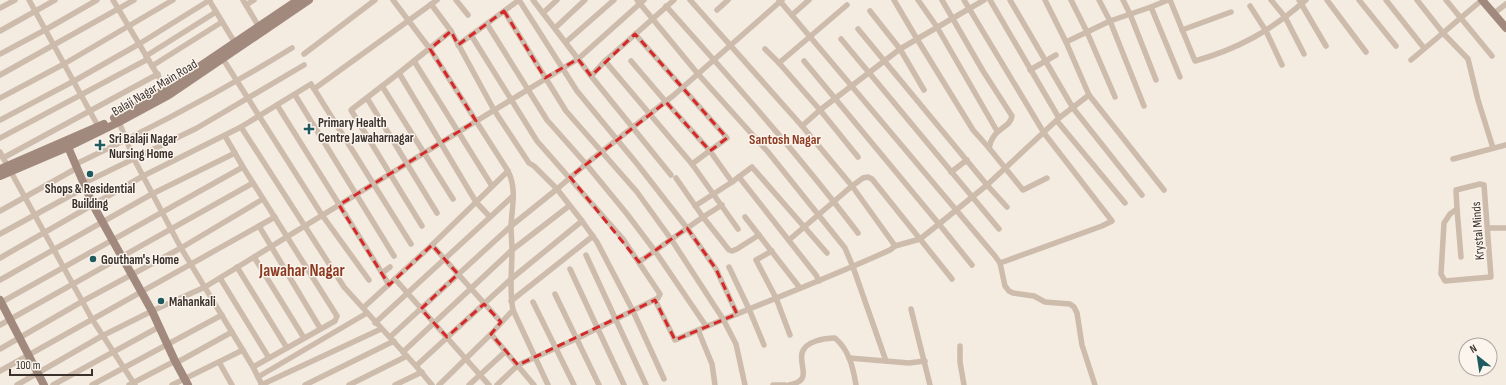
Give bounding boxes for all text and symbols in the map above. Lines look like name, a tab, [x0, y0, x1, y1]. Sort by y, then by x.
street label: Balaji Nagar Main Road	[109, 56, 200, 120]
place label: Primary Health Centre Jawaharnagar	[318, 115, 414, 146]
marker: Primary Health Centre Jawaharnagar	[303, 123, 315, 135]
place label: Sri Balaji Nagar Nursing Home	[109, 131, 177, 162]
district label: Santosh Nagar	[749, 131, 822, 148]
marker: Sri Balaji Nagar Nursing Home	[94, 139, 106, 151]
marker: Shops & Residential Building	[85, 169, 95, 179]
place label: Shops & Residential Building	[45, 181, 135, 212]
street label: Krystal Minds	[1468, 201, 1488, 261]
place label: Goutham's Home	[101, 252, 179, 268]
marker: Goutham's Home	[88, 254, 98, 264]
district label: Jawahar Nagar	[258, 261, 345, 281]
place label: Mahankali	[169, 294, 216, 310]
marker: Mahankali	[156, 296, 166, 306]
north arrow	[1458, 337, 1498, 377]
text: N	[1467, 342, 1479, 356]
scale bar	[10, 351, 92, 377]
text: 100 m	[16, 358, 41, 373]

